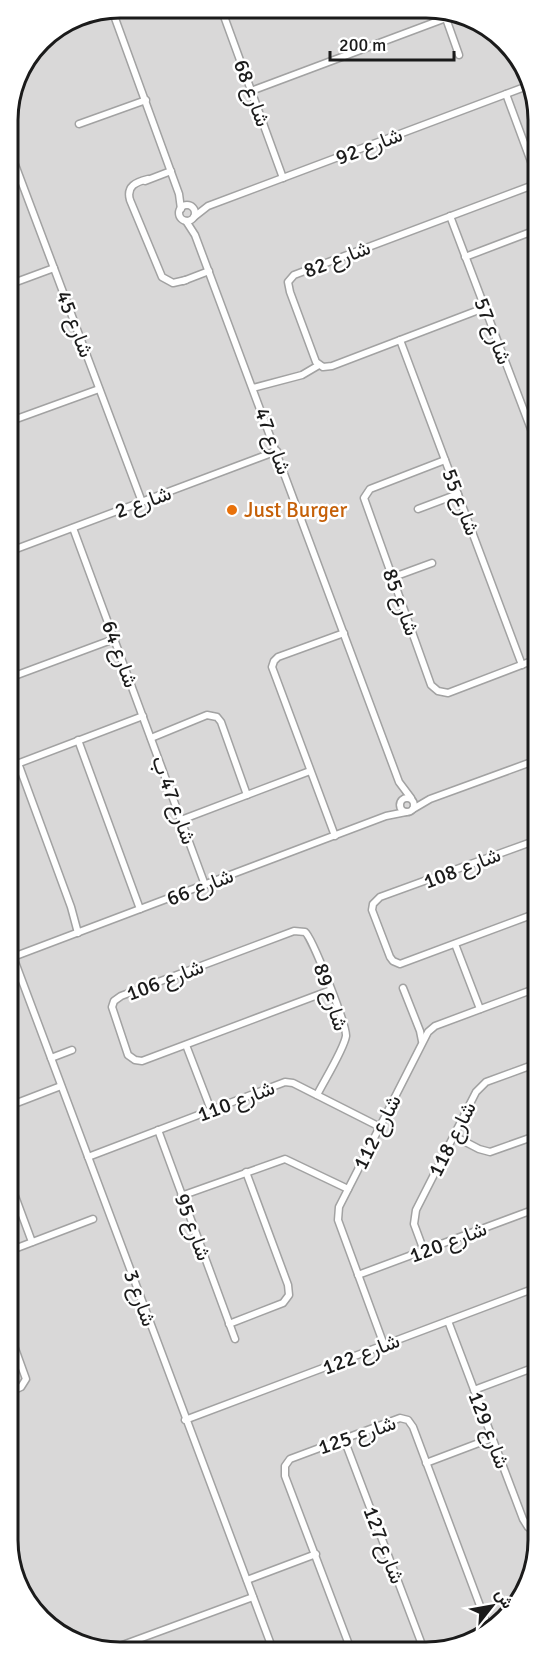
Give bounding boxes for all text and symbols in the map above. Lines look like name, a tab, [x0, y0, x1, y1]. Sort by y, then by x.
scale bar	[330, 24, 454, 62]
text: 200 m	[339, 34, 386, 56]
street label: شارع 68	[227, 56, 276, 130]
street label: شارع 92	[332, 121, 406, 172]
street label: شارع 82	[300, 234, 374, 285]
street label: شارع 45	[49, 287, 100, 361]
street label: شارع 57	[467, 294, 518, 368]
street label: شارع 47	[248, 404, 297, 478]
street label: شارع 55	[435, 465, 486, 539]
street label: شارع 2	[111, 480, 175, 525]
place label: Just Burger	[244, 497, 347, 523]
marker: Just Burger	[225, 503, 239, 517]
street label: شارع 85	[376, 565, 425, 639]
street label: شارع 64	[95, 617, 144, 691]
street label: شارع 47 ب	[145, 752, 202, 848]
street label: شارع 108	[420, 841, 505, 896]
street label: شارع 66	[163, 862, 237, 913]
street label: شارع 106	[123, 953, 208, 1008]
street label: شارع 89	[307, 960, 354, 1034]
street label: شارع 110	[194, 1074, 279, 1129]
street label: شارع 112	[347, 1090, 408, 1174]
street label: شارع 118	[422, 1097, 483, 1181]
street label: شارع 95	[168, 1190, 217, 1264]
street label: شارع 120	[406, 1215, 491, 1270]
street label: شارع 3	[117, 1266, 162, 1330]
street label: شارع 122	[319, 1327, 404, 1382]
street label: شارع 129	[461, 1388, 516, 1473]
street label: شارع 125	[315, 1410, 400, 1461]
street label: شارع 127	[356, 1503, 411, 1588]
north arrow	[462, 1576, 522, 1636]
text: ش	[490, 1585, 518, 1612]

